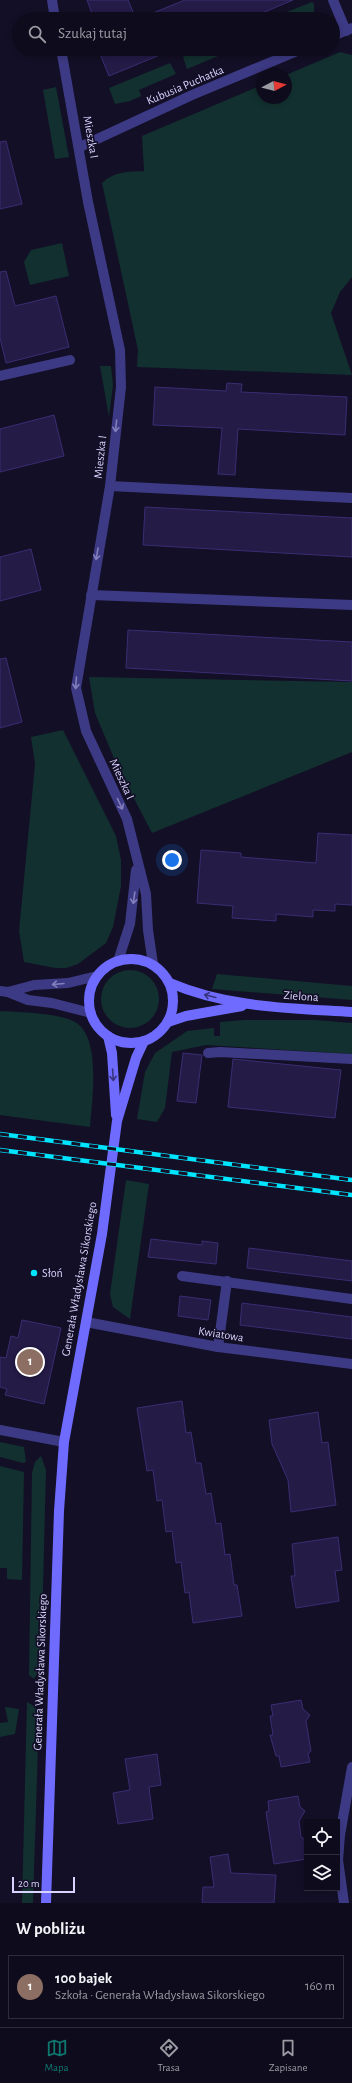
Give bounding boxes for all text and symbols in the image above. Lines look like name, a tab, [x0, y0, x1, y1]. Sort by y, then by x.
search box	[12, 12, 340, 56]
icon: search	[26, 23, 48, 45]
text: Szukaj tutaj	[58, 26, 127, 41]
street label: Kubusia Puchatka	[145, 63, 226, 107]
north arrow	[256, 68, 292, 104]
street label: Mieszka I	[81, 115, 101, 159]
one-way arrow	[113, 419, 120, 432]
street label: Mieszka I	[92, 435, 108, 479]
one-way arrow	[93, 547, 101, 560]
one-way arrow	[73, 676, 80, 689]
street label: Mieszka I	[107, 757, 137, 801]
one-way arrow	[117, 797, 124, 809]
your location	[162, 850, 182, 870]
one-way arrow	[130, 891, 138, 904]
one-way arrow	[52, 980, 65, 987]
street label: Zielona	[283, 989, 319, 1003]
one-way arrow	[203, 992, 216, 1000]
one-way arrow	[110, 1068, 117, 1081]
street label: Generała Władysława Sikorskiego	[59, 1201, 100, 1357]
place label: Słoń	[42, 1267, 63, 1279]
marker: Słoń	[29, 1268, 39, 1278]
street label: Kwiatowa	[198, 1325, 245, 1344]
pin: 1	[17, 1347, 43, 1377]
street label: Generała Władysława Sikorskiego	[31, 1593, 50, 1751]
map controls	[304, 1819, 340, 1891]
button: locate	[304, 1819, 340, 1855]
button: layers	[304, 1855, 340, 1891]
scale bar	[12, 1875, 75, 1894]
text: 20 m	[18, 1878, 39, 1889]
text: W pobliżu	[16, 1920, 85, 1937]
text: 100 bajek	[55, 1971, 112, 1986]
text: 1	[28, 1980, 32, 1993]
text: 160 m	[305, 1980, 335, 1993]
text: Szkoła · Generała Władysława Sikorskiego	[55, 1989, 265, 2002]
tab: Mapa	[44, 2037, 69, 2074]
tab: Trasa	[157, 2037, 180, 2074]
tab: Zapisane	[269, 2037, 308, 2074]

